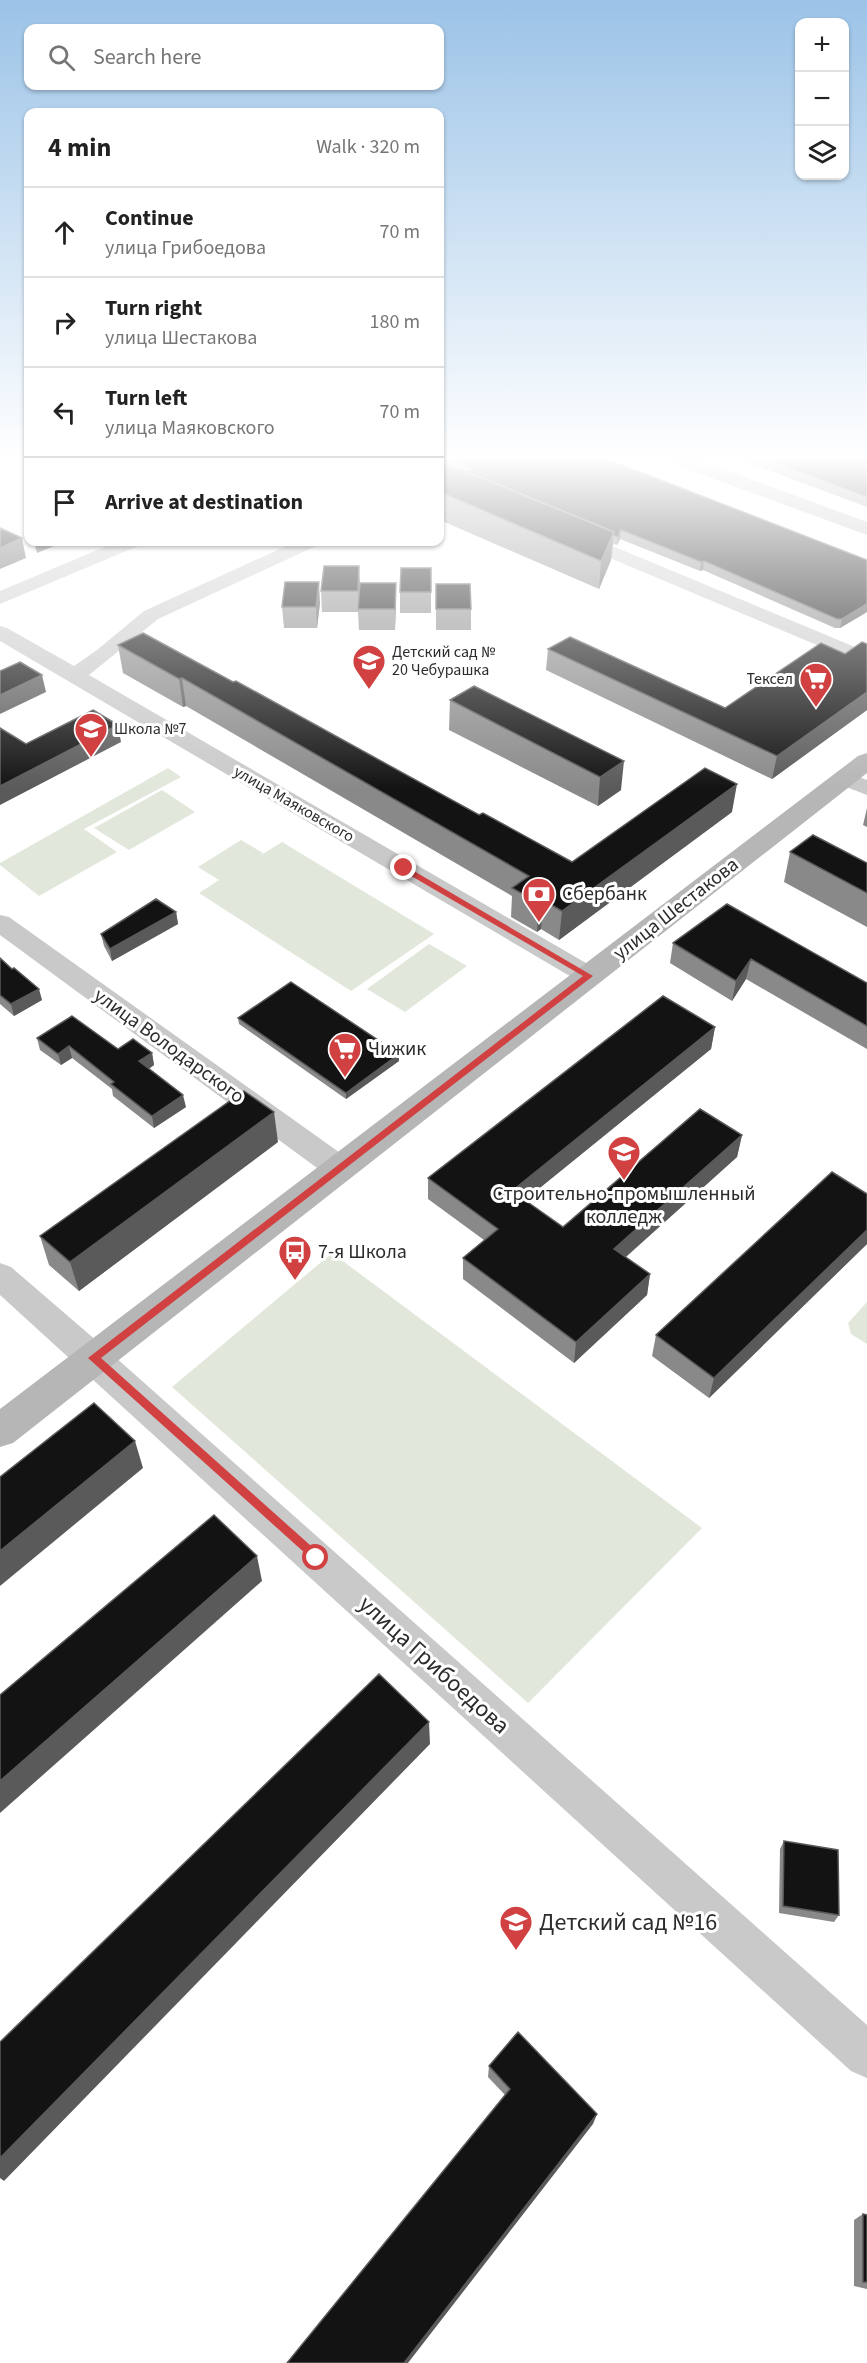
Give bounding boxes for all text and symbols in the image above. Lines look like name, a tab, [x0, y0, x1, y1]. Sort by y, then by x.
map controls	[795, 18, 849, 180]
button: +	[795, 18, 849, 72]
search box	[24, 24, 444, 90]
icon: search	[45, 41, 78, 74]
text: Search here	[93, 41, 201, 73]
button: −	[795, 72, 849, 126]
button: layers	[795, 126, 849, 180]
text: 4 min	[48, 129, 111, 166]
text: Walk · 320 m	[316, 133, 420, 161]
text: Continue	[105, 202, 194, 234]
icon: ahead	[48, 216, 81, 249]
text: 70 m	[380, 218, 420, 246]
text: улица Грибоедова	[105, 234, 266, 262]
text: Turn right	[105, 292, 202, 324]
icon: right	[48, 306, 81, 339]
text: 180 m	[370, 308, 420, 336]
text: улица Шестакова	[105, 324, 257, 352]
text: Turn left	[105, 382, 187, 414]
icon: left	[48, 396, 81, 429]
text: 70 m	[380, 398, 420, 426]
text: улица Маяковского	[105, 414, 275, 442]
icon: arrive	[48, 486, 81, 519]
text: Arrive at destination	[105, 486, 303, 518]
place label: Детский сад № 20 Чебурашка	[392, 641, 496, 681]
school or university icon: Детский сад № 20 Чебурашка	[351, 643, 387, 690]
supermarket icon: Тексел	[798, 661, 834, 708]
place label: Тексел	[747, 668, 793, 690]
school or university icon: Школа №7	[73, 711, 109, 758]
place label: Школа №7	[114, 718, 186, 740]
street label: улица Маяковского	[230, 761, 358, 847]
street label: улица Шестакова	[607, 851, 745, 967]
route end	[390, 854, 416, 880]
bank icon: Сбербанк	[521, 876, 557, 923]
place label: Сбербанк	[562, 880, 647, 908]
street label: улица Володарского	[88, 982, 250, 1110]
supermarket icon: Чижик	[327, 1031, 363, 1078]
place label: Чижик	[368, 1035, 426, 1063]
school or university icon: Строительно-промышленный колледж	[606, 1134, 642, 1181]
place label: Строительно-промышленный колледж	[493, 1180, 755, 1231]
bus stop icon: 7-я Школа	[277, 1234, 313, 1281]
place label: 7-я Школа	[318, 1238, 407, 1266]
route start	[302, 1544, 328, 1570]
street label: улица Грибоедова	[351, 1587, 517, 1743]
school or university icon: Детский сад №16	[498, 1904, 534, 1951]
place label: Детский сад №16	[539, 1905, 717, 1940]

